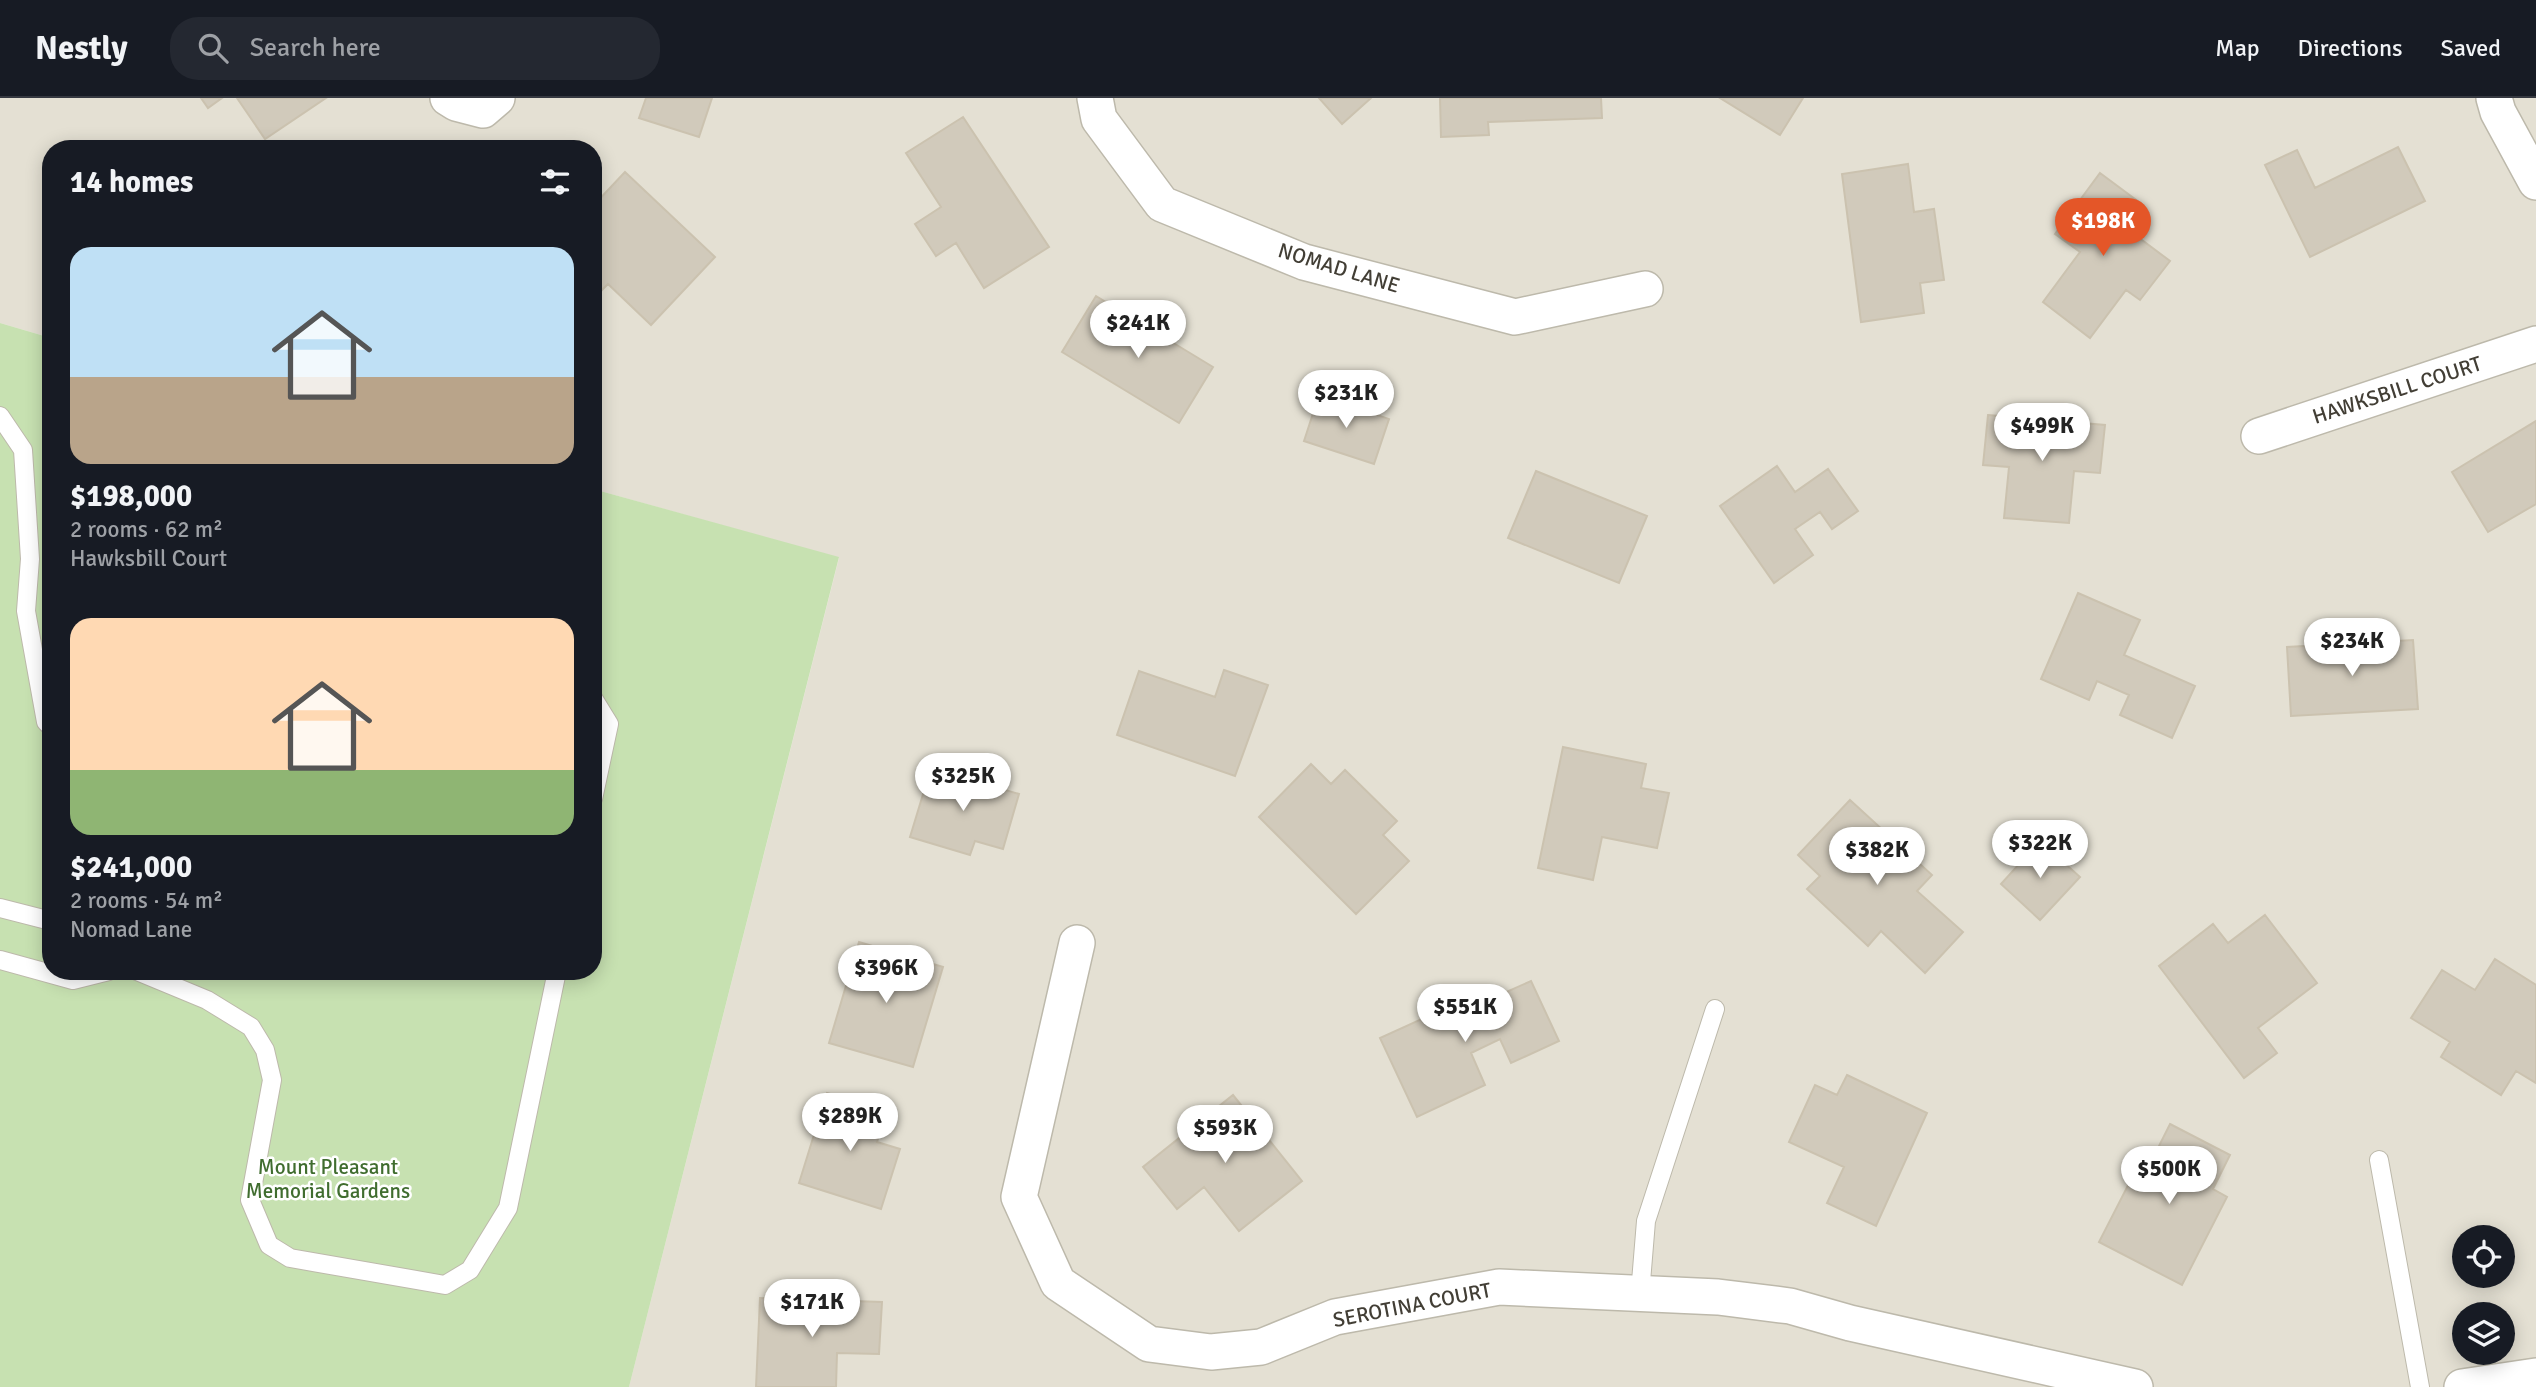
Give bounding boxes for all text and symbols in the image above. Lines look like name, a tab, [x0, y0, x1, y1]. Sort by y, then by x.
search box	[170, 17, 660, 80]
text: Nestly	[35, 28, 128, 69]
icon: search	[194, 29, 232, 67]
text: Search here	[250, 32, 381, 64]
text: Map	[2215, 33, 2260, 63]
text: Directions	[2298, 33, 2403, 63]
text: Saved	[2441, 33, 2501, 63]
icon: filters	[536, 163, 574, 201]
text: 14 homes	[70, 164, 193, 201]
pin: $198K	[2054, 198, 2152, 258]
text: $198K	[2071, 206, 2135, 235]
street label: NOMAD LANE	[1275, 237, 1403, 299]
icon: home	[259, 292, 385, 418]
pin: $241K	[1089, 300, 1187, 360]
text: $241K	[1106, 308, 1170, 337]
street label: HAWKSBILL COURT	[2309, 350, 2486, 430]
pin: $231K	[1297, 370, 1395, 430]
text: $231K	[1314, 378, 1378, 407]
pin: $499K	[1993, 404, 2091, 463]
text: $499K	[2010, 411, 2074, 440]
text: $198,000	[70, 478, 192, 515]
text: 2 rooms · 62 m²	[70, 515, 223, 544]
text: Hawksbill Court	[70, 544, 227, 573]
pin: $234K	[2303, 618, 2401, 678]
text: $234K	[2320, 626, 2384, 655]
icon: home	[259, 663, 385, 789]
pin: $325K	[914, 754, 1012, 813]
text: $325K	[931, 761, 995, 790]
pin: $322K	[1991, 820, 2089, 880]
pin: $382K	[1828, 828, 1926, 887]
text: $322K	[2008, 828, 2072, 857]
text: $382K	[1845, 835, 1909, 864]
text: $241,000	[70, 849, 192, 886]
text: 2 rooms · 54 m²	[70, 886, 223, 915]
text: Nomad Lane	[70, 915, 192, 944]
pin: $396K	[837, 946, 935, 1005]
text: $396K	[854, 953, 918, 982]
pin: $551K	[1416, 984, 1514, 1044]
text: $551K	[1433, 992, 1497, 1021]
pin: $289K	[801, 1094, 899, 1153]
text: $289K	[818, 1101, 882, 1130]
pin: $593K	[1176, 1105, 1274, 1165]
text: $593K	[1193, 1113, 1257, 1142]
pin: $500K	[2120, 1146, 2218, 1206]
park label: Mount Pleasant Memorial Gardens	[246, 1154, 410, 1204]
text: $500K	[2137, 1154, 2201, 1183]
map controls	[2452, 1225, 2515, 1365]
button: locate	[2452, 1225, 2515, 1288]
street label: SEROTINA COURT	[1331, 1277, 1494, 1333]
pin: $171K	[763, 1280, 861, 1339]
text: $171K	[780, 1287, 844, 1316]
button: layers	[2452, 1302, 2515, 1365]

